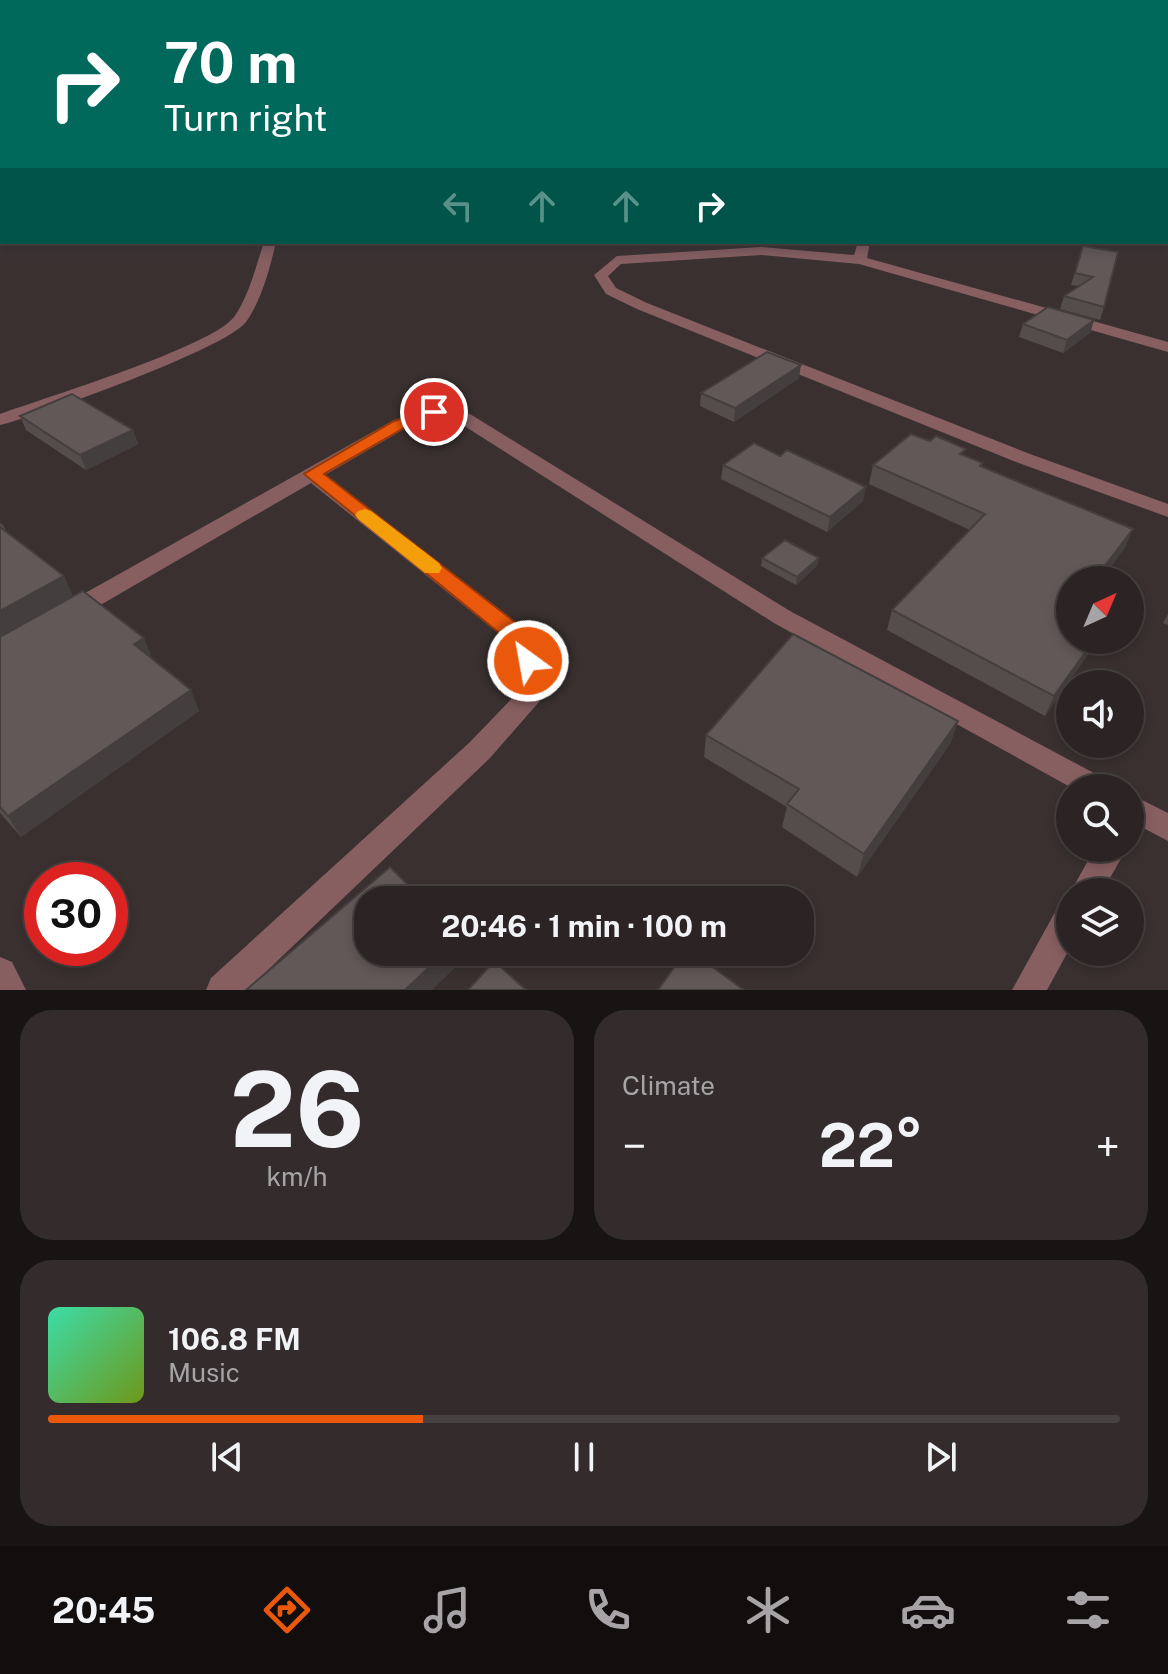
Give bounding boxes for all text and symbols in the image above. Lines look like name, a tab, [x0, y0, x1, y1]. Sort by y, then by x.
text: 70 m	[164, 30, 297, 96]
icon: right	[32, 32, 136, 136]
text: Turn right	[164, 97, 327, 139]
icon: left	[436, 184, 480, 228]
icon: ahead	[520, 184, 564, 228]
icon: ahead	[604, 184, 648, 228]
icon: right	[688, 184, 732, 228]
pin	[400, 378, 468, 446]
icon: arrive	[412, 390, 456, 434]
north arrow	[1056, 566, 1144, 654]
map controls	[1056, 566, 1144, 966]
position arrow	[486, 619, 570, 703]
button: sound	[1056, 670, 1144, 758]
button: search	[1056, 774, 1144, 862]
speed limit sign: 30	[24, 862, 128, 966]
button: layers	[1056, 878, 1144, 966]
text: 20:46 · 1 min · 100 m	[441, 908, 727, 944]
text: 26	[230, 1048, 364, 1170]
text: Climate	[622, 1070, 715, 1101]
text: 22°	[819, 1110, 923, 1181]
text: −	[622, 1120, 646, 1172]
text: +	[1096, 1120, 1120, 1172]
text: km/h	[266, 1161, 328, 1192]
text: 106.8 FM	[168, 1321, 301, 1357]
text: Music	[168, 1357, 240, 1388]
icon: previous	[205, 1435, 249, 1479]
icon: pause	[562, 1435, 606, 1479]
icon: next	[919, 1435, 963, 1479]
icon: directions	[259, 1582, 315, 1638]
icon: music	[419, 1582, 475, 1638]
icon: phone	[580, 1582, 636, 1638]
icon: climate	[740, 1582, 796, 1638]
icon: car	[900, 1582, 956, 1638]
icon: filters	[1060, 1582, 1116, 1638]
text: 20:45	[52, 1589, 155, 1631]

